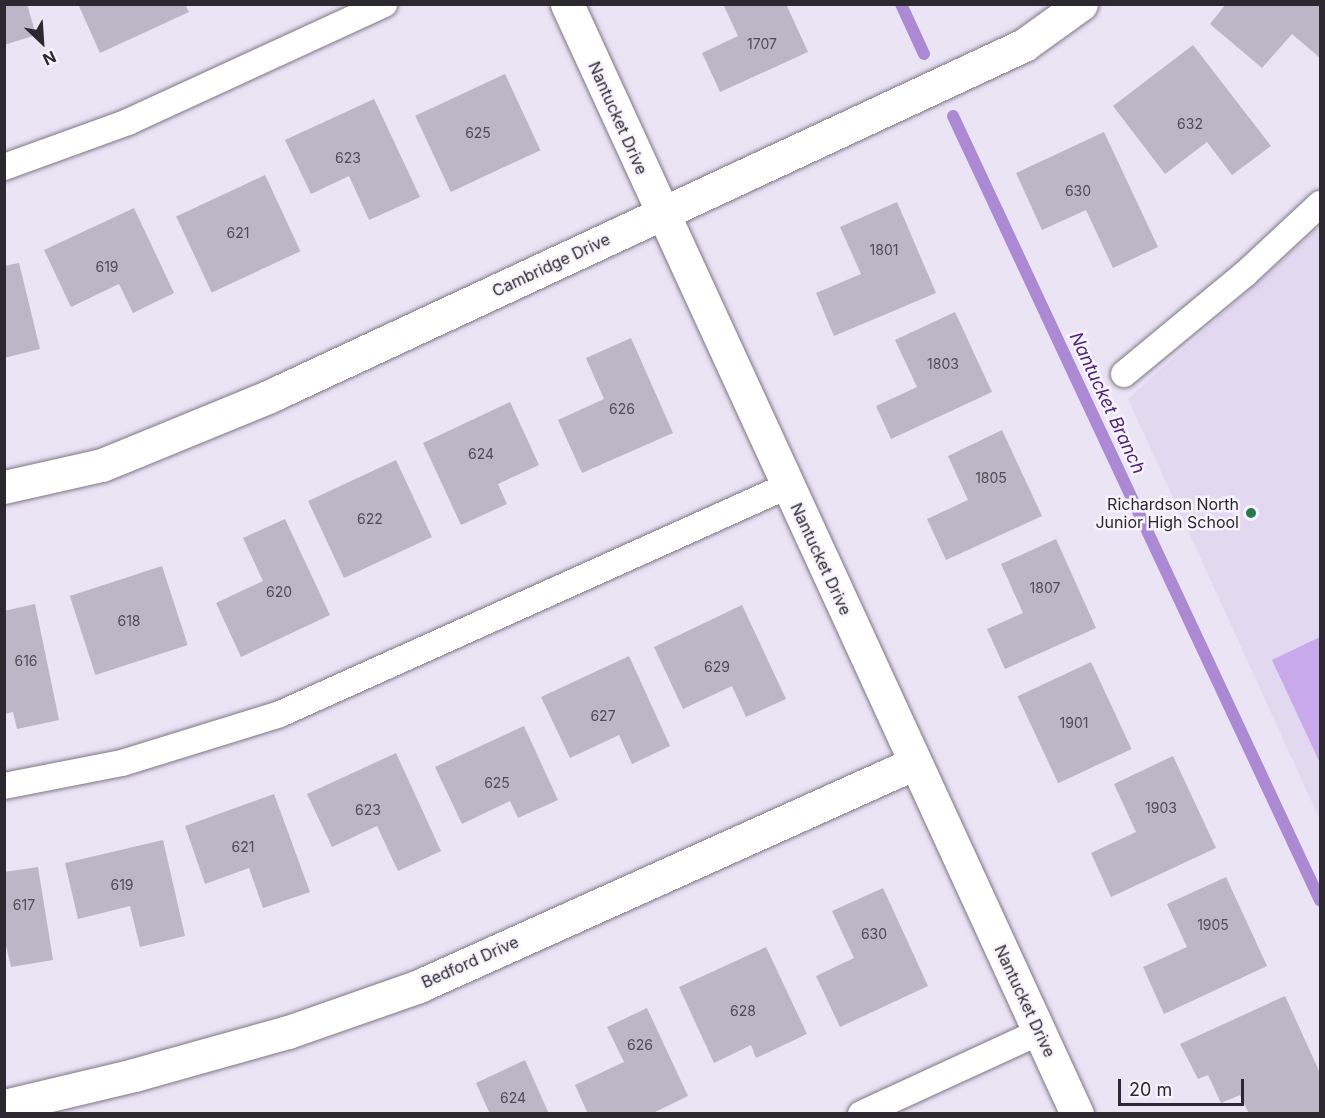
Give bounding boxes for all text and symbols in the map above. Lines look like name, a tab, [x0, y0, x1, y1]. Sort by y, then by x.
north arrow	[12, 12, 72, 72]
house number: 1707	[747, 36, 777, 52]
text: N	[40, 47, 59, 70]
street label: Nantucket Drive	[585, 59, 651, 177]
house number: 632	[1177, 116, 1203, 132]
house number: 625	[465, 125, 491, 141]
house number: 623	[335, 150, 361, 166]
house number: 630	[1065, 183, 1091, 199]
house number: 621	[227, 225, 249, 241]
street label: Cambridge Drive	[489, 229, 613, 301]
house number: 1801	[870, 242, 898, 258]
house number: 619	[95, 259, 119, 275]
water label: Nantucket Branch	[1065, 329, 1149, 477]
house number: 1803	[927, 356, 959, 372]
house number: 626	[609, 401, 635, 417]
house number: 624	[468, 446, 494, 462]
house number: 1805	[975, 470, 1007, 486]
place label: Richardson North Junior High School	[1095, 494, 1239, 532]
street label: Nantucket Drive	[787, 500, 855, 618]
marker: Richardson North Junior High School	[1244, 506, 1258, 520]
house number: 622	[357, 511, 383, 527]
house number: 1807	[1030, 580, 1060, 596]
house number: 620	[266, 584, 292, 600]
house number: 618	[117, 613, 141, 629]
house number: 616	[14, 653, 38, 669]
house number: 629	[704, 659, 730, 675]
house number: 627	[590, 708, 616, 724]
house number: 1901	[1060, 715, 1088, 731]
house number: 625	[484, 775, 510, 791]
house number: 1903	[1145, 800, 1177, 816]
house number: 623	[355, 802, 381, 818]
house number: 621	[232, 839, 254, 855]
house number: 619	[110, 877, 134, 893]
house number: 617	[13, 897, 35, 913]
house number: 1905	[1197, 917, 1229, 933]
house number: 630	[861, 926, 887, 942]
street label: Bedford Drive	[418, 932, 522, 992]
street label: Nantucket Drive	[991, 942, 1059, 1060]
house number: 628	[730, 1003, 756, 1019]
house number: 626	[627, 1037, 653, 1053]
scale bar	[1121, 1067, 1247, 1105]
text: 20 m	[1129, 1079, 1172, 1100]
house number: 624	[500, 1090, 526, 1106]

